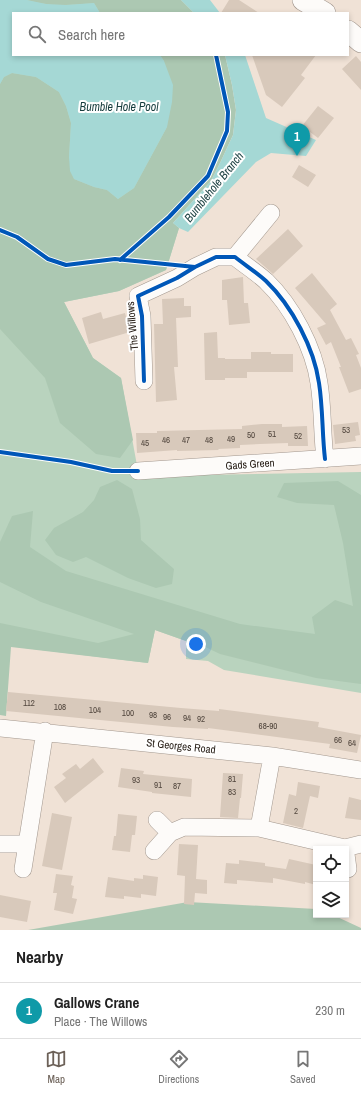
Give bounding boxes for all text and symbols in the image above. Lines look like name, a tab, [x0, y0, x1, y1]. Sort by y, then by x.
search box	[12, 12, 349, 56]
icon: search	[26, 23, 48, 45]
text: Search here	[58, 24, 125, 45]
water label: Bumble Hole Pool	[80, 99, 159, 115]
pin: 1	[284, 123, 310, 156]
water label: Bumblehole Branch	[181, 149, 247, 225]
street label: The Willows	[123, 300, 141, 351]
house number: 53	[342, 424, 350, 436]
house number: 51	[268, 428, 276, 440]
house number: 50	[247, 429, 255, 441]
house number: 52	[294, 430, 302, 442]
house number: 49	[227, 433, 235, 445]
house number: 46	[162, 434, 170, 446]
house number: 47	[182, 434, 190, 446]
house number: 48	[205, 434, 213, 446]
house number: 45	[141, 437, 149, 449]
street label: Gads Green	[225, 455, 275, 473]
your location	[186, 634, 206, 654]
house number: 112	[23, 697, 35, 709]
house number: 108	[54, 701, 66, 713]
house number: 104	[89, 704, 101, 716]
house number: 100	[122, 707, 134, 719]
house number: 98	[149, 709, 157, 721]
house number: 96	[163, 711, 171, 723]
house number: 94	[183, 712, 191, 724]
house number: 92	[197, 713, 205, 725]
house number: 68-90	[259, 720, 277, 732]
house number: 66	[334, 734, 342, 746]
street label: St Georges Road	[146, 735, 216, 757]
house number: 64	[348, 737, 356, 749]
house number: 81	[228, 773, 236, 785]
house number: 93	[132, 774, 140, 786]
house number: 91	[154, 779, 162, 791]
house number: 87	[173, 780, 181, 792]
house number: 83	[228, 786, 236, 798]
house number: 2	[294, 805, 298, 817]
map controls	[313, 846, 349, 918]
button: locate	[313, 846, 349, 882]
button: layers	[313, 882, 349, 918]
text: Nearby	[16, 945, 63, 968]
text: Gallows Crane	[54, 992, 139, 1013]
text: 1	[26, 1002, 32, 1019]
text: 230 m	[315, 1002, 345, 1019]
text: Place · The Willows	[54, 1013, 147, 1030]
tab: Map	[45, 1048, 67, 1086]
tab: Directions	[158, 1048, 199, 1086]
tab: Saved	[290, 1048, 316, 1086]

